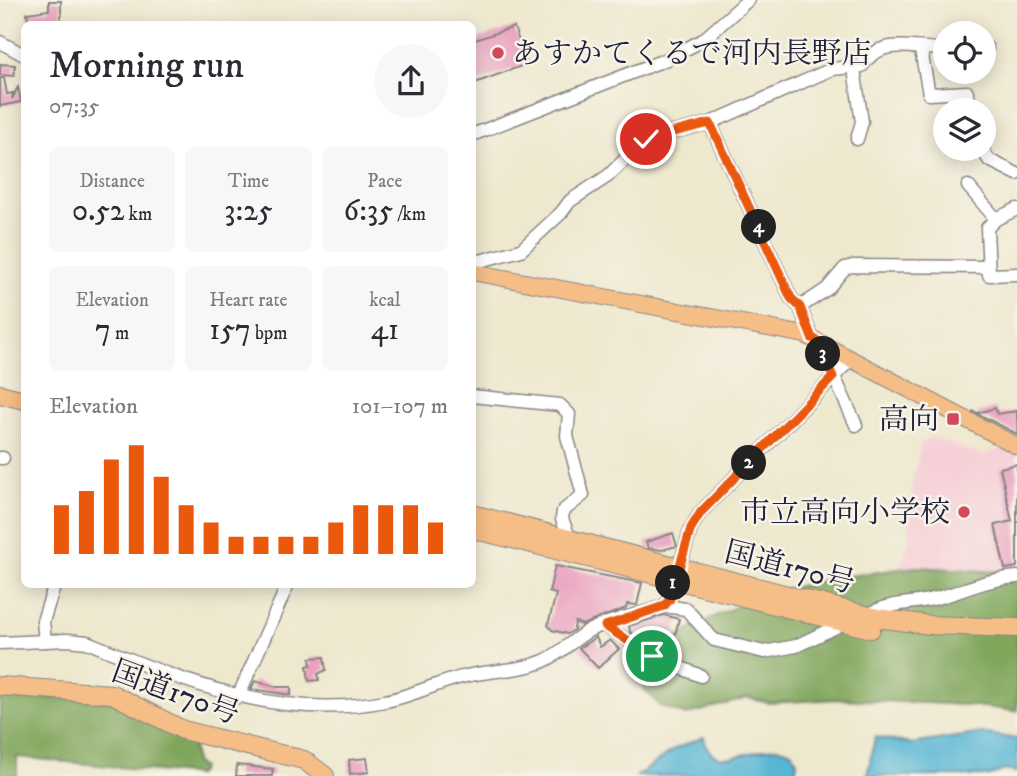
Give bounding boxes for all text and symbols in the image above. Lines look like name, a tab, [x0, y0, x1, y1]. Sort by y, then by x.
map controls	[933, 21, 996, 161]
button: locate	[933, 21, 996, 84]
place label: あすかてくるで河内長野店	[512, 36, 872, 73]
text: Morning run	[49, 42, 244, 90]
button: share	[374, 44, 448, 118]
marker: あすかてくるで河内長野店	[490, 45, 506, 61]
text: 07:35	[49, 92, 100, 121]
button: layers	[933, 98, 996, 161]
pin	[616, 109, 676, 169]
icon: check	[627, 120, 665, 158]
text: Distance	[79, 170, 145, 193]
text: Time	[228, 170, 269, 193]
text: Pace	[367, 170, 402, 193]
text: 0.52	[72, 193, 125, 230]
text: 3:25	[224, 193, 273, 230]
text: 6:35	[344, 193, 393, 230]
text: km	[125, 203, 152, 226]
text: /km	[393, 203, 426, 226]
pin: 4	[742, 210, 776, 244]
text: 4	[753, 215, 764, 238]
text: Elevation	[75, 289, 149, 312]
text: Heart rate	[210, 289, 287, 312]
text: kcal	[369, 289, 400, 312]
text: 7	[95, 312, 111, 349]
text: 157	[209, 312, 251, 349]
text: 41	[371, 312, 399, 349]
text: m	[111, 322, 129, 345]
text: bpm	[251, 322, 288, 345]
pin: 3	[806, 336, 840, 372]
text: 3	[819, 342, 826, 365]
text: Elevation	[49, 392, 138, 421]
text: 101–107 m	[352, 392, 448, 421]
place label: 高向	[879, 402, 939, 439]
marker: 高向	[945, 411, 961, 427]
pin: 2	[732, 446, 766, 480]
text: 2	[744, 451, 753, 474]
place label: 市立高向小学校	[740, 495, 950, 532]
marker: 市立高向小学校	[956, 504, 972, 520]
street label: 国道170号	[721, 534, 859, 602]
pin: 1	[656, 566, 690, 600]
text: 1	[669, 571, 676, 594]
pin	[622, 626, 682, 686]
icon: arrive	[633, 637, 671, 675]
street label: 国道170号	[107, 653, 244, 734]

